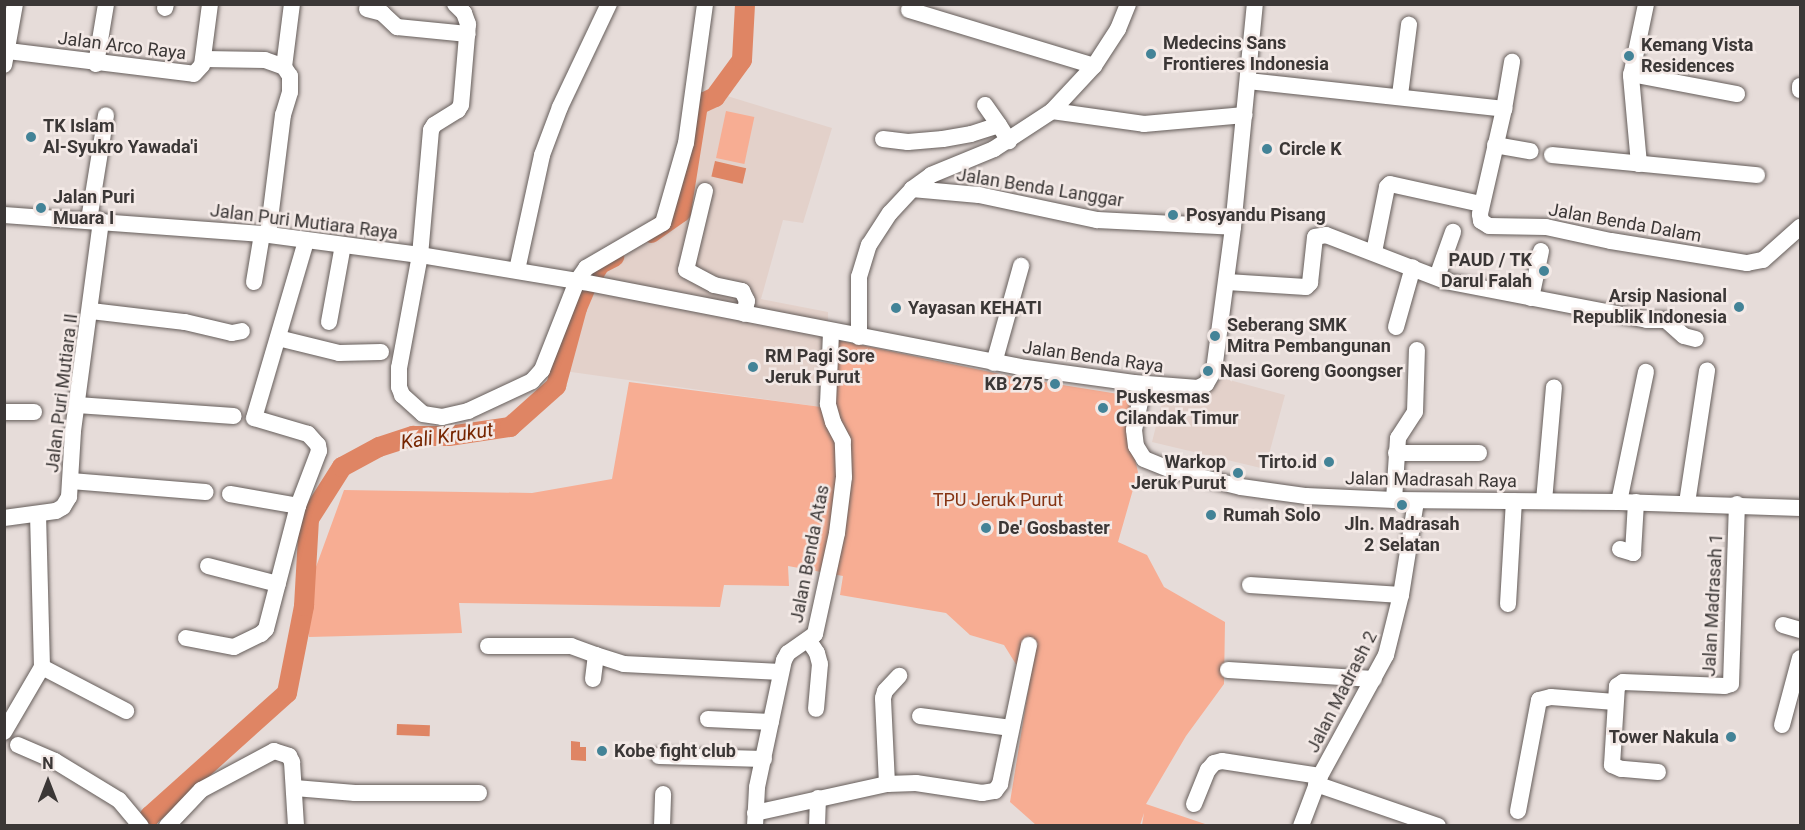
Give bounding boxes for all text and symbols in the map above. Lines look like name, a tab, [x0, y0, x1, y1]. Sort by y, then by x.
street label: Jalan Arco Raya	[57, 27, 187, 65]
place label: Medecins Sans Frontieres Indonesia	[1163, 33, 1329, 76]
place label: Kemang Vista Residences	[1641, 35, 1754, 78]
marker: Medecins Sans Frontieres Indonesia	[1144, 47, 1158, 61]
marker: Kemang Vista Residences	[1622, 49, 1636, 63]
place label: TK Islam Al-Syukro Yawada'i	[43, 116, 198, 158]
marker: TK Islam Al-Syukro Yawada'i	[24, 130, 38, 144]
place label: Circle K	[1279, 138, 1342, 160]
marker: Circle K	[1260, 142, 1274, 156]
street label: Jalan Benda Langgar	[955, 164, 1125, 212]
place label: Jalan Puri Muara I	[53, 187, 135, 230]
street label: Jalan Benda Dalam	[1547, 199, 1703, 247]
street label: Jalan Puri Mutiara Raya	[209, 200, 399, 244]
marker: Jalan Puri Muara I	[34, 201, 48, 215]
place label: Posyandu Pisang	[1186, 204, 1326, 226]
marker: Posyandu Pisang	[1164, 206, 1182, 224]
place label: PAUD / TK Darul Falah	[1441, 250, 1532, 292]
marker: PAUD / TK Darul Falah	[1537, 264, 1551, 278]
place label: Arsip Nasional Republik Indonesia	[1573, 286, 1727, 328]
place label: Yayasan KEHATI	[908, 297, 1042, 319]
marker: Arsip Nasional Republik Indonesia	[1732, 300, 1746, 314]
marker: Yayasan KEHATI	[889, 301, 903, 315]
street label: Jalan Puri Mutiara II	[42, 312, 82, 474]
place label: Seberang SMK Mitra Pembangunan	[1227, 315, 1391, 358]
marker: Seberang SMK Mitra Pembangunan	[1208, 329, 1222, 343]
street label: Jalan Benda Raya	[1021, 336, 1165, 378]
place label: RM Pagi Sore Jeruk Purut	[765, 346, 875, 388]
marker: RM Pagi Sore Jeruk Purut	[746, 360, 760, 374]
place label: Nasi Goreng Goongser	[1220, 360, 1403, 382]
marker: Nasi Goreng Goongser	[1201, 364, 1215, 378]
place label: KB 275	[985, 373, 1043, 395]
marker: KB 275	[1048, 377, 1062, 391]
place label: Puskesmas Cilandak Timur	[1116, 387, 1239, 430]
marker: Puskesmas Cilandak Timur	[1094, 399, 1112, 417]
water label: Kali Krukut	[399, 418, 495, 454]
place label: Tirto.id	[1258, 451, 1317, 473]
place label: Warkop Jeruk Purut	[1131, 452, 1226, 494]
marker: Tirto.id	[1322, 455, 1336, 469]
marker: Warkop Jeruk Purut	[1231, 466, 1245, 480]
street label: Jalan Madrasah Raya	[1345, 468, 1517, 492]
street label: Jalan Benda Atas	[786, 483, 834, 625]
park label: TPU Jeruk Purut	[933, 489, 1063, 511]
marker: Jln. Madrasah 2 Selatan	[1395, 498, 1409, 512]
place label: Rumah Solo	[1223, 504, 1321, 526]
marker: Rumah Solo	[1204, 508, 1218, 522]
place label: Jln. Madrasah 2 Selatan	[1344, 514, 1460, 556]
place label: De' Gosbaster	[998, 517, 1110, 539]
marker: De' Gosbaster	[979, 521, 993, 535]
street label: Jalan Madrasah 1	[1698, 533, 1728, 677]
street label: Jalan Madrash 2	[1302, 628, 1382, 756]
place label: Tower Nakula	[1609, 726, 1719, 748]
marker: Tower Nakula	[1724, 730, 1738, 744]
place label: Kobe fight club	[614, 740, 736, 762]
marker: Kobe fight club	[595, 744, 609, 758]
north arrow	[18, 752, 78, 812]
text: N	[42, 754, 54, 773]

